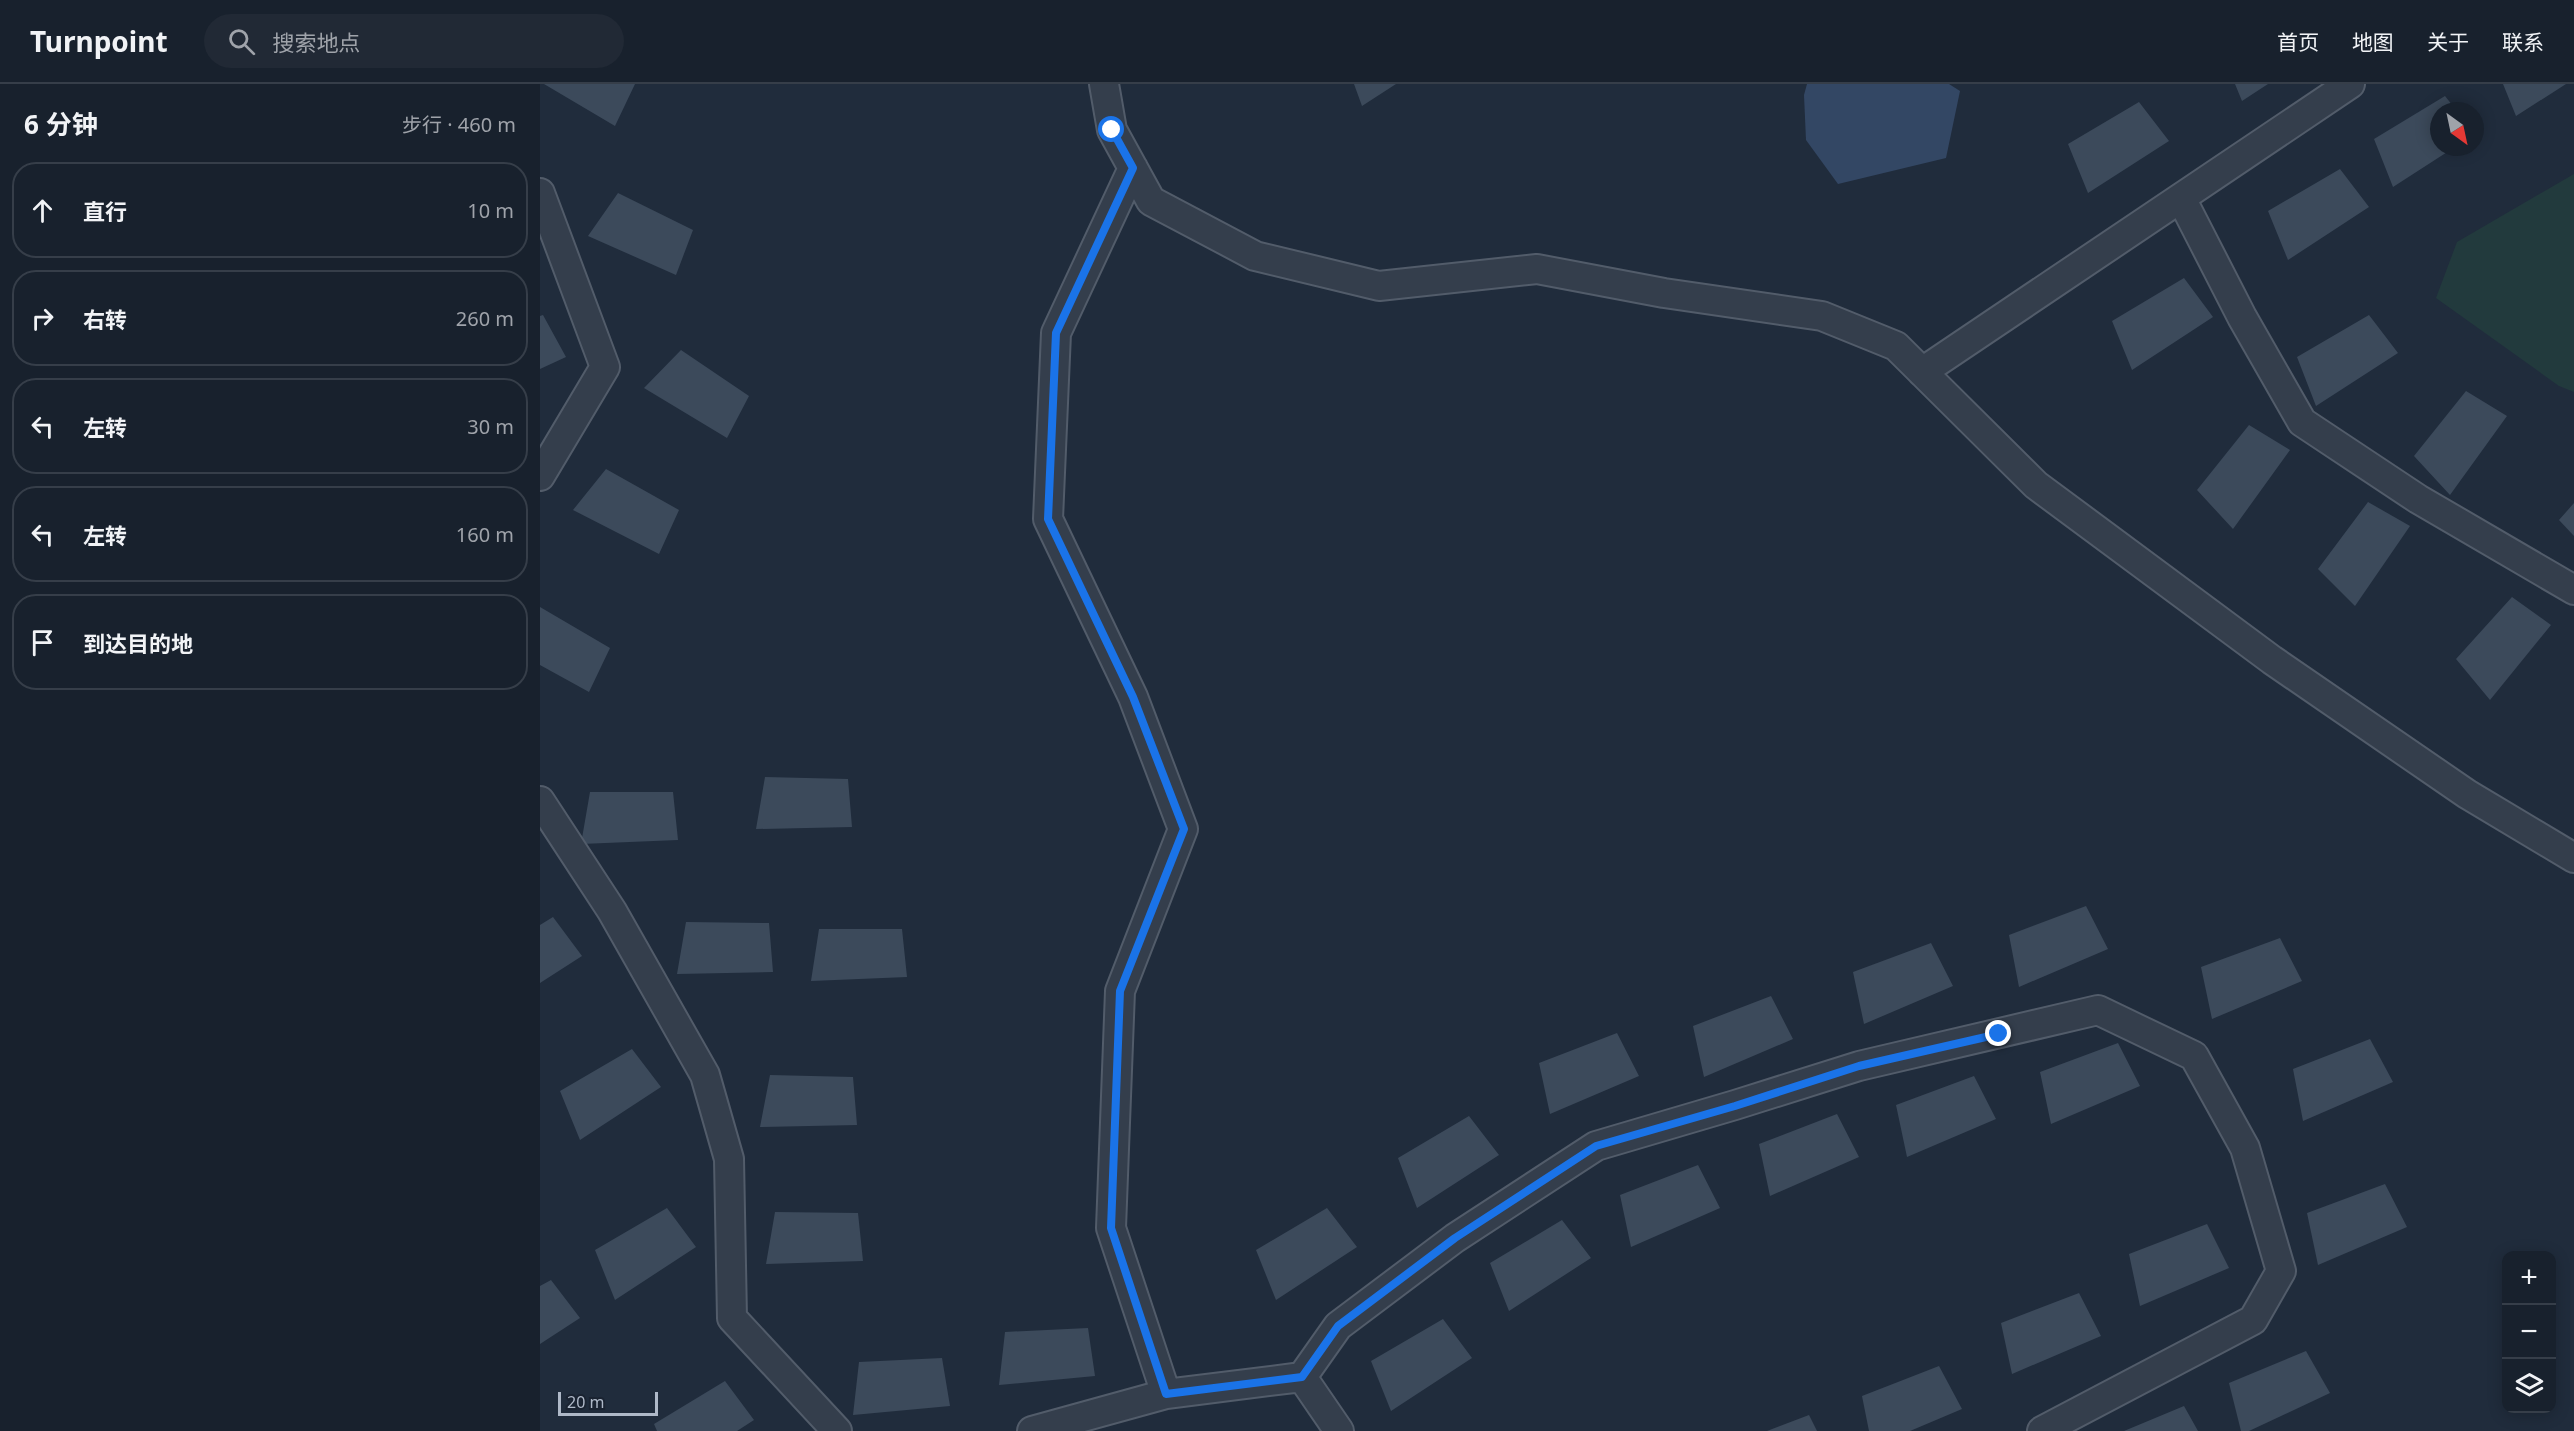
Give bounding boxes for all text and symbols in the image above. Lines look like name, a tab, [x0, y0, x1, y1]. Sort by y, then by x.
search box	[204, 14, 624, 68]
text: Turnpoint	[30, 22, 168, 60]
icon: search	[225, 25, 258, 58]
text: 搜索地点	[273, 27, 361, 57]
text: 首页	[2277, 28, 2319, 56]
text: 地图	[2352, 28, 2394, 56]
text: 关于	[2427, 28, 2469, 56]
text: 联系	[2502, 28, 2544, 56]
north arrow	[2430, 102, 2484, 156]
text: 6 分钟	[24, 106, 98, 142]
text: 步行 · 460 m	[402, 111, 516, 138]
route start	[1098, 116, 1124, 142]
icon: ahead	[26, 194, 59, 227]
text: 直行	[83, 196, 127, 226]
text: 10 m	[467, 197, 514, 224]
icon: right	[26, 302, 59, 335]
text: 右转	[83, 304, 127, 334]
text: 260 m	[456, 305, 514, 332]
icon: left	[26, 410, 59, 443]
text: 左转	[83, 412, 127, 442]
text: 30 m	[467, 413, 514, 440]
icon: left	[26, 518, 59, 551]
text: 左转	[83, 520, 127, 550]
text: 160 m	[456, 521, 514, 548]
icon: arrive	[26, 626, 59, 659]
text: 到达目的地	[83, 628, 193, 658]
route end	[1985, 1020, 2011, 1046]
map controls	[2502, 1251, 2556, 1413]
button: +	[2502, 1251, 2556, 1305]
button: −	[2502, 1305, 2556, 1359]
button: layers	[2502, 1359, 2556, 1413]
scale bar	[558, 1389, 658, 1416]
text: 20 m	[567, 1391, 604, 1413]

